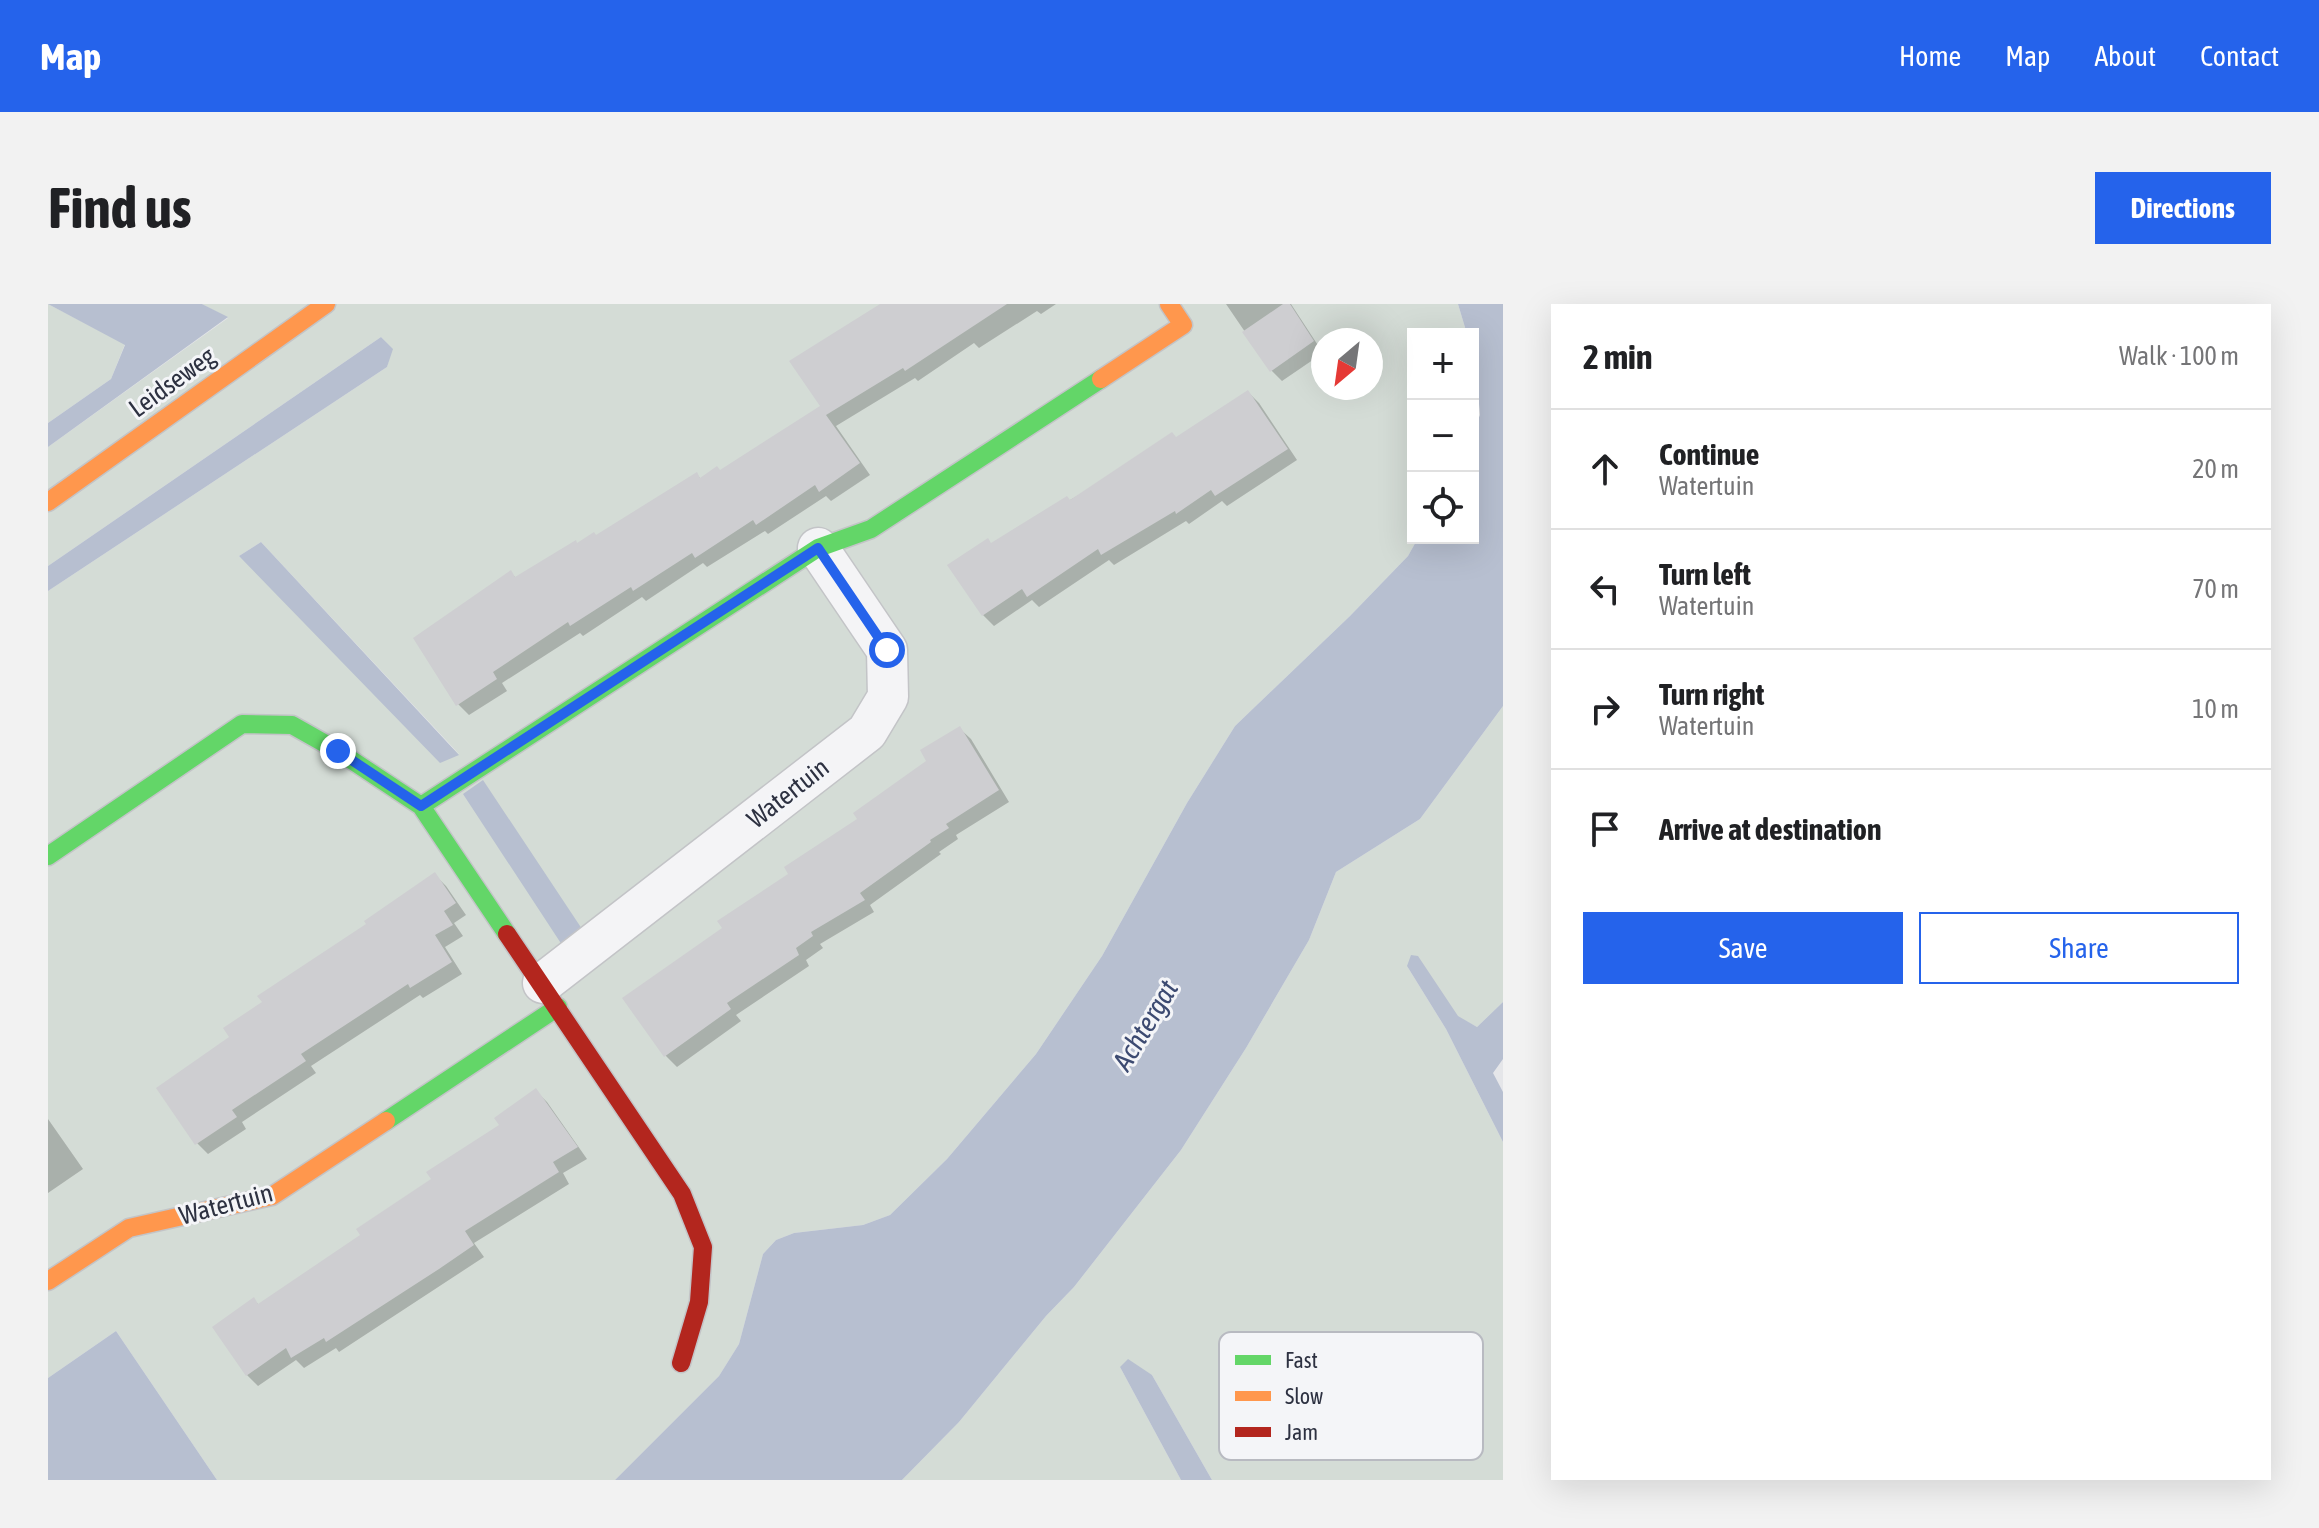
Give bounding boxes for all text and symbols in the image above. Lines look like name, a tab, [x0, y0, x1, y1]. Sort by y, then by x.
text: Map	[40, 35, 101, 78]
text: Home	[1899, 40, 1961, 72]
text: Map	[2005, 40, 2050, 72]
text: About	[2094, 40, 2156, 72]
text: Contact	[2200, 40, 2279, 72]
button: Directions	[2095, 172, 2271, 244]
text: Find us	[48, 176, 192, 240]
north arrow	[1311, 328, 1383, 400]
map controls	[1407, 328, 1479, 544]
button: +	[1407, 328, 1479, 400]
text: 2 min	[1583, 337, 1652, 376]
street label: Leidseweg	[123, 340, 222, 423]
text: Walk · 100 m	[2119, 341, 2239, 371]
button: −	[1407, 400, 1479, 472]
text: Continue	[1659, 437, 1759, 471]
icon: ahead	[1583, 447, 1627, 491]
text: 20 m	[2192, 454, 2239, 484]
text: Watertuin	[1659, 471, 1754, 501]
button: locate	[1407, 472, 1479, 544]
text: Turn left	[1659, 557, 1751, 591]
icon: left	[1583, 567, 1627, 611]
text: 70 m	[2192, 574, 2239, 604]
text: Watertuin	[1659, 591, 1754, 621]
route start	[869, 632, 905, 668]
text: Turn right	[1659, 677, 1765, 711]
icon: right	[1583, 687, 1627, 731]
text: 10 m	[2192, 694, 2239, 724]
text: Watertuin	[1659, 711, 1754, 741]
route end	[320, 733, 356, 769]
street label: Watertuin	[741, 752, 835, 834]
icon: arrive	[1583, 807, 1627, 851]
text: Arrive at destination	[1659, 812, 1881, 846]
button: Save	[1583, 912, 1903, 984]
button: Share	[1919, 912, 2239, 984]
water label: Achtergat	[1105, 974, 1184, 1077]
street label: Watertuin	[176, 1177, 276, 1231]
legend	[1219, 1332, 1483, 1460]
text: Fast	[1285, 1347, 1318, 1373]
text: Slow	[1285, 1383, 1323, 1409]
text: Jam	[1285, 1419, 1318, 1445]

